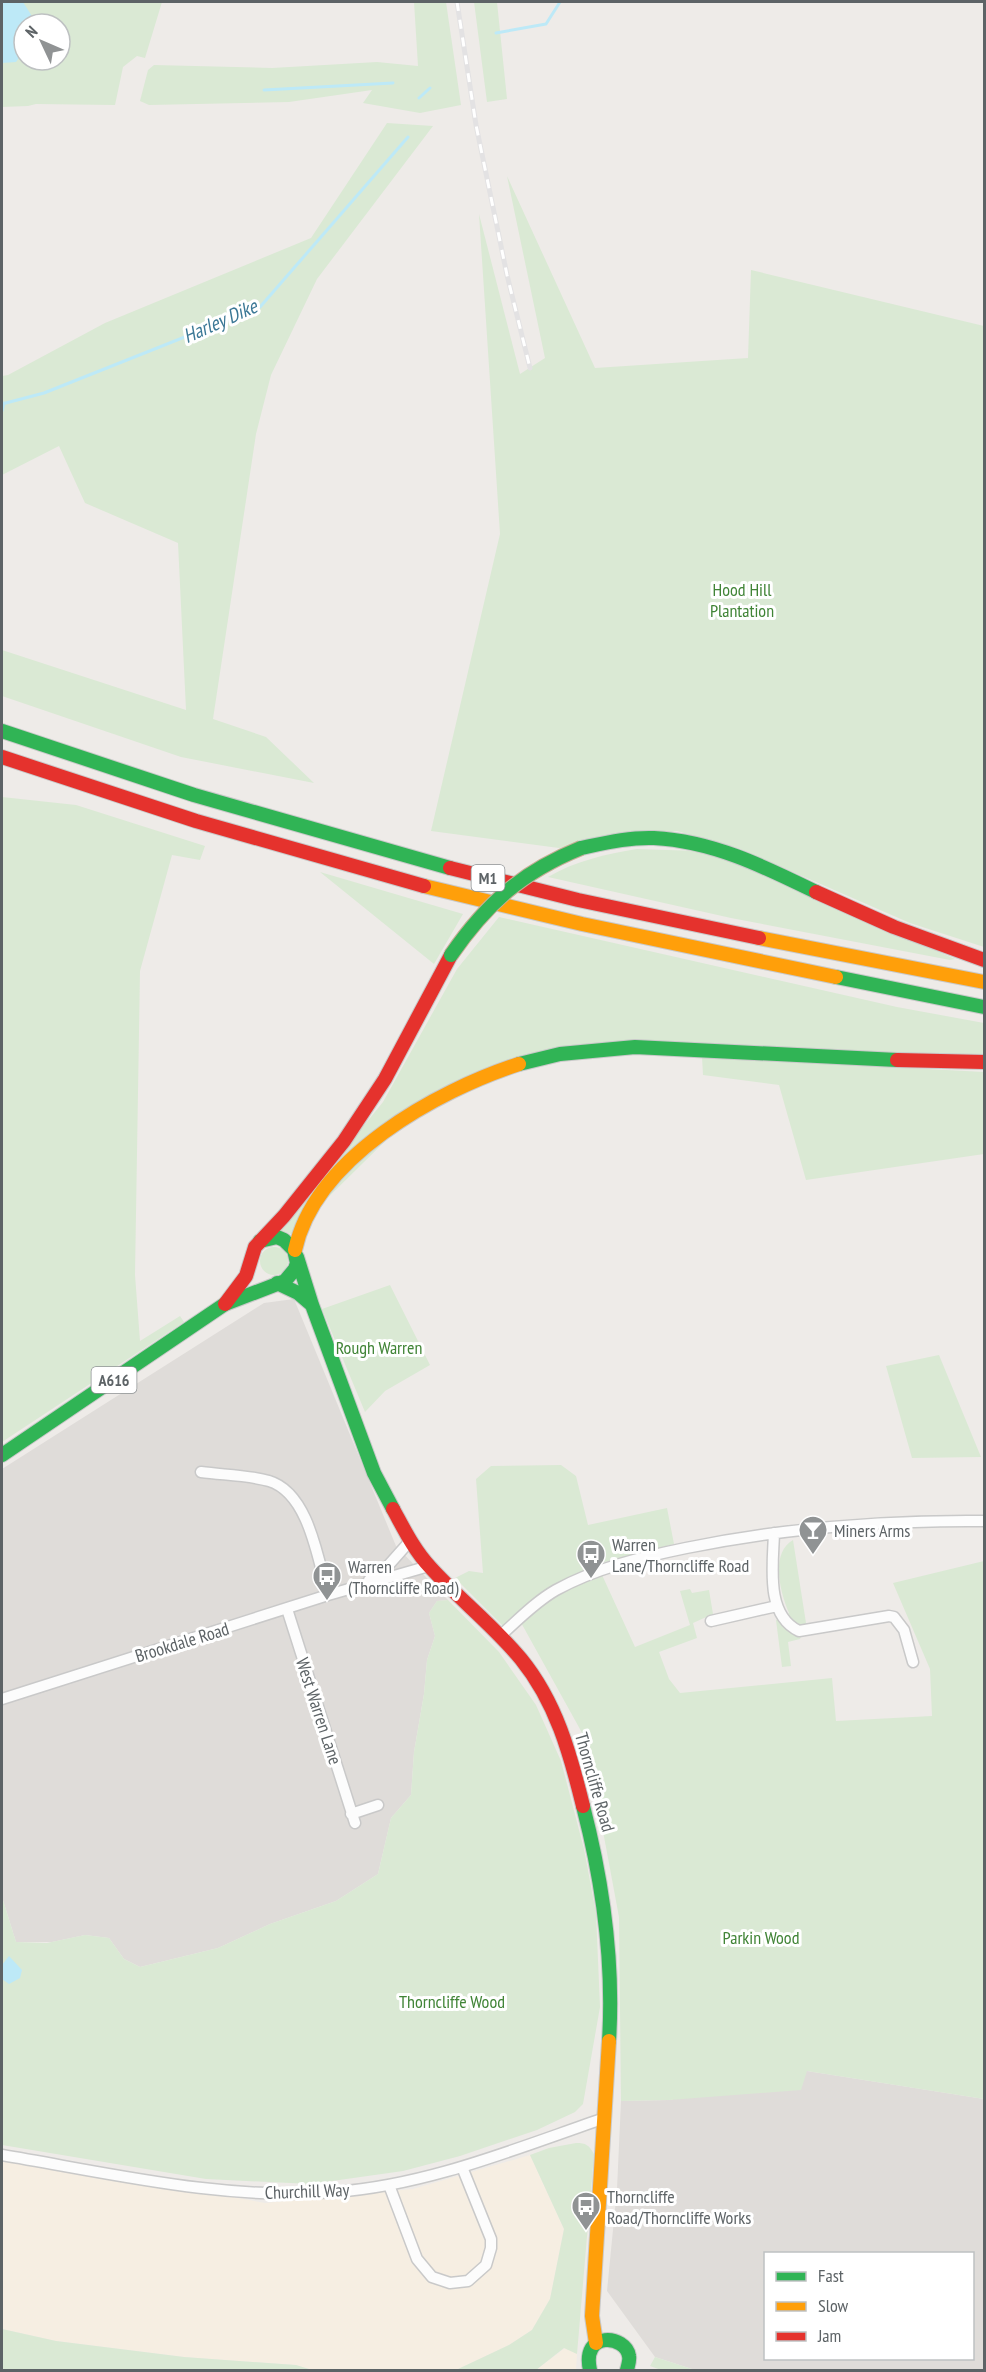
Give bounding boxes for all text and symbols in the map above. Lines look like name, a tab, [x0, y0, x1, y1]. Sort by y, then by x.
north arrow	[12, 12, 72, 72]
text: N	[21, 22, 41, 42]
water label: Harley Dike	[179, 292, 263, 349]
park label: Hood Hill Plantation	[710, 578, 774, 622]
road number: M1	[472, 865, 504, 891]
park label: Rough Warren	[336, 1336, 422, 1359]
road number: A616	[92, 1367, 136, 1393]
bar icon: Miners Arms	[797, 1514, 829, 1556]
place label: Miners Arms	[834, 1519, 910, 1542]
place label: Warren Lane/Thorncliffe Road	[612, 1533, 749, 1577]
bus stop icon: Warren Lane/Thorncliffe Road	[575, 1538, 607, 1580]
place label: Warren (Thorncliffe Road)	[348, 1555, 459, 1599]
bus stop icon: Warren (Thorncliffe Road)	[311, 1560, 343, 1602]
street label: Brookdale Road	[132, 1617, 232, 1667]
street label: West Warren Lane	[291, 1655, 347, 1767]
street label: Thorncliffe Road	[570, 1730, 620, 1834]
park label: Parkin Wood	[723, 1926, 799, 1949]
park label: Thorncliffe Wood	[399, 1990, 505, 2013]
street label: Churchill Way	[264, 2178, 350, 2204]
place label: Thorncliffe Road/Thorncliffe Works	[607, 2185, 751, 2229]
bus stop icon: Thorncliffe Road/Thorncliffe Works	[570, 2190, 602, 2232]
legend	[764, 2252, 974, 2360]
text: Fast	[818, 2264, 844, 2287]
text: Slow	[818, 2294, 849, 2317]
text: Jam	[817, 2324, 841, 2347]

